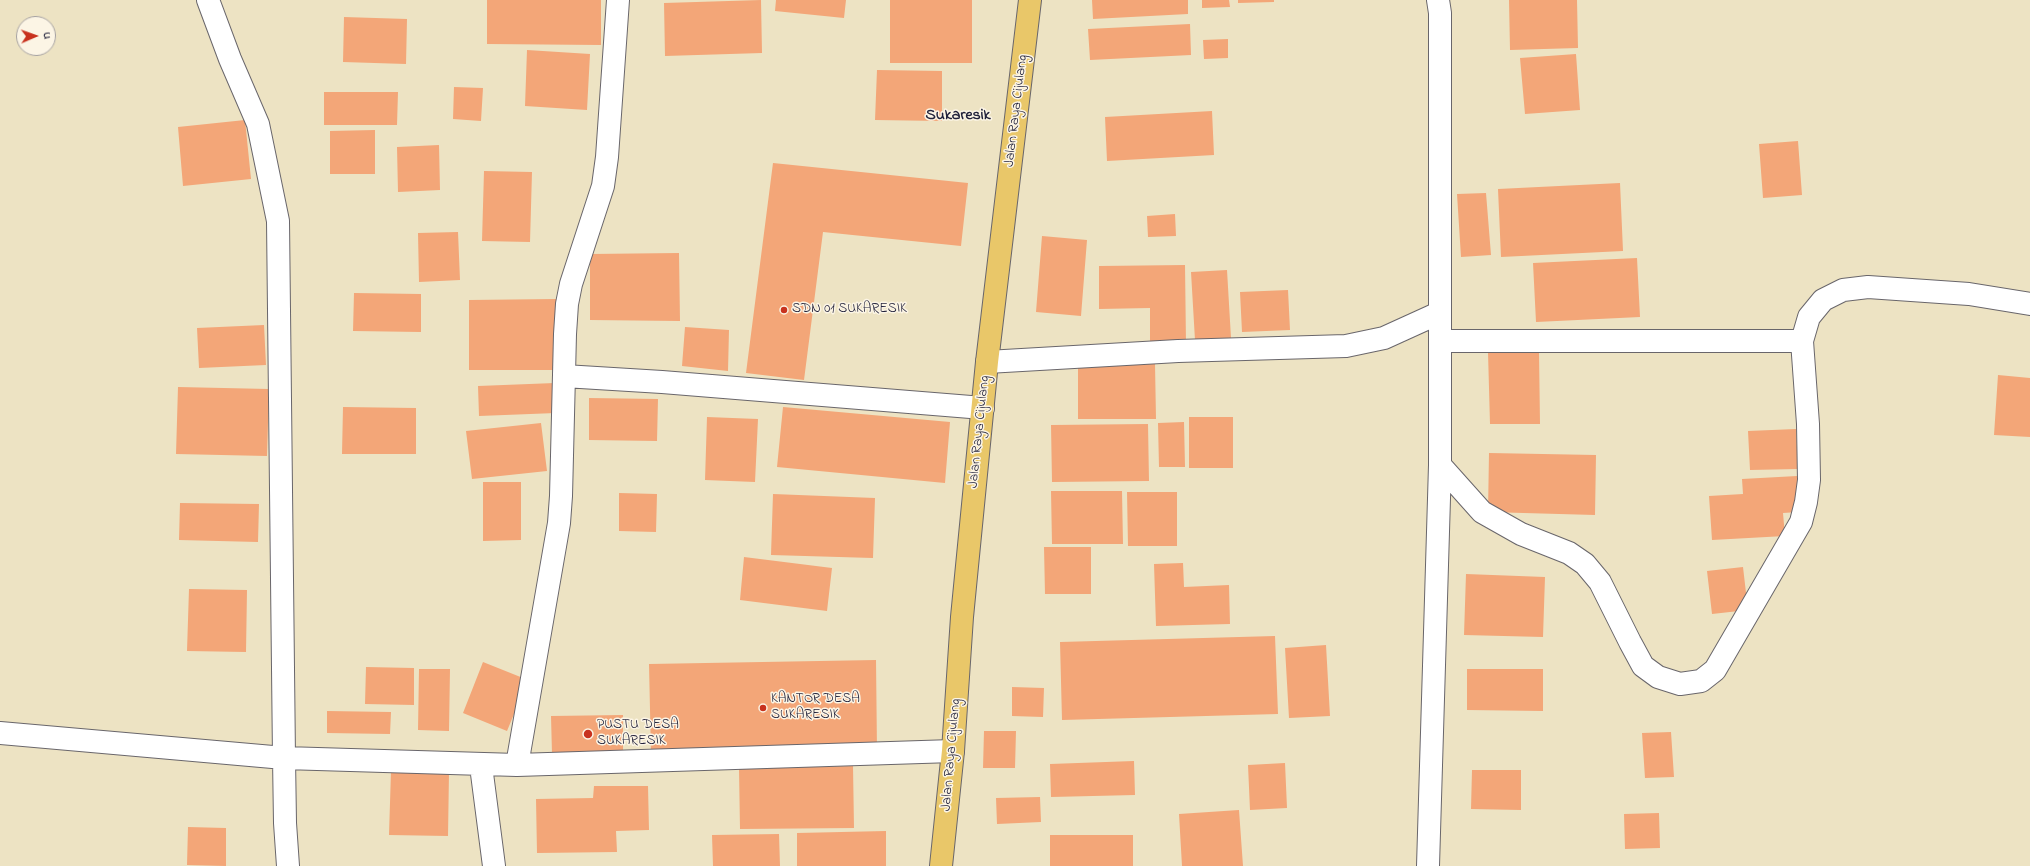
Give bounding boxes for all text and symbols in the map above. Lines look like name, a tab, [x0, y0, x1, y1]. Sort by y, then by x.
north arrow	[16, 16, 56, 56]
text: U	[39, 32, 55, 39]
street label: Jalan Raya Cijulang	[1002, 54, 1032, 168]
district label: Sukaresik	[925, 106, 991, 126]
place label: SDN 01 SUKARESIK	[792, 302, 907, 318]
marker: SDN 01 SUKARESIK	[779, 305, 789, 315]
street label: Jalan Raya Cijulang	[966, 375, 994, 489]
place label: KANTOR DESA SUKARESIK	[771, 692, 860, 724]
street label: Jalan Raya Cijulang	[939, 698, 965, 812]
marker: KANTOR DESA SUKARESIK	[758, 703, 768, 713]
place label: PUSTU DESA SUKARESIK	[597, 718, 679, 750]
marker: PUSTU DESA SUKARESIK	[582, 728, 594, 740]

